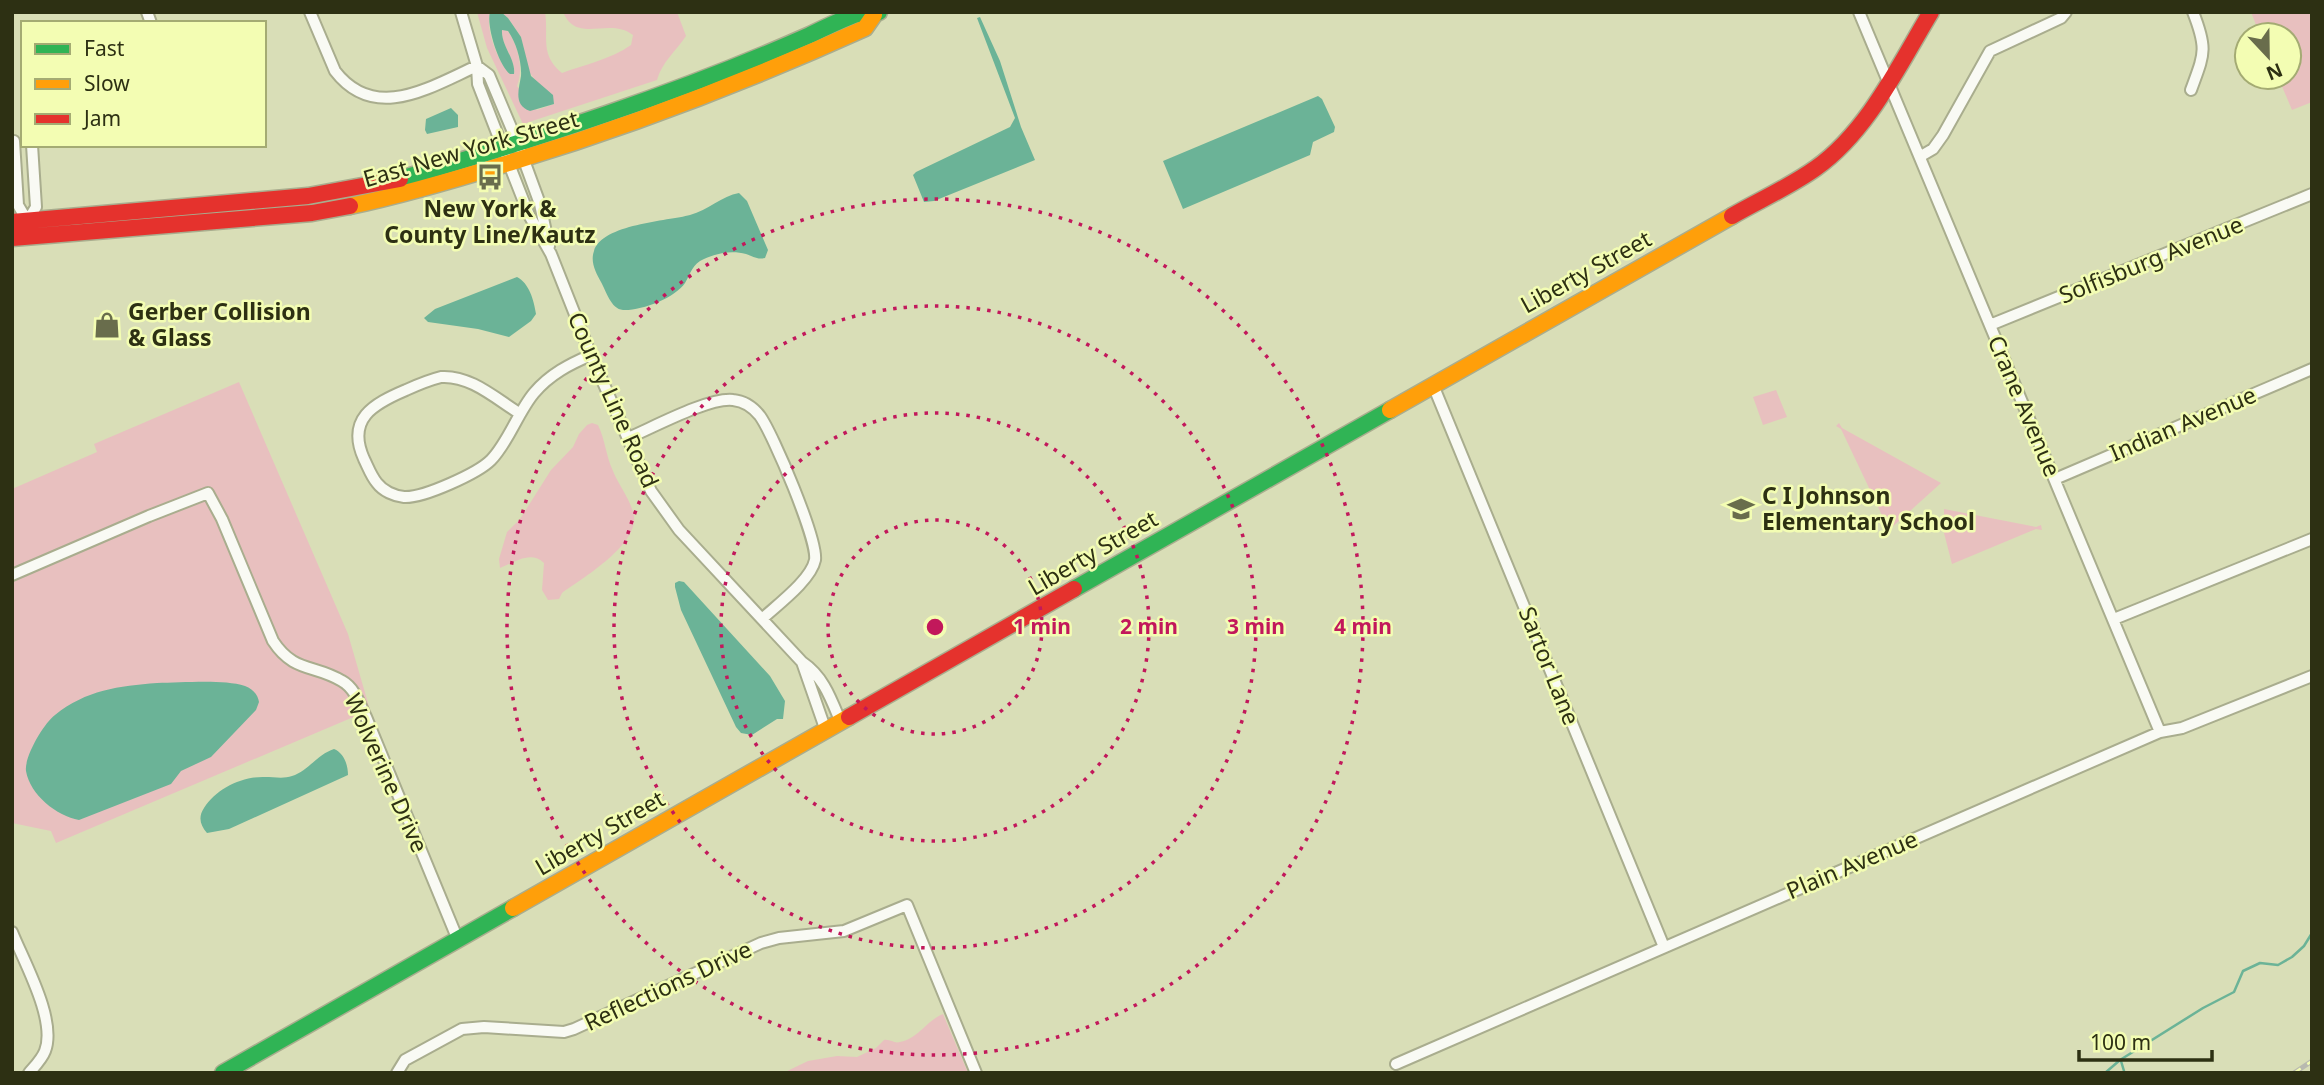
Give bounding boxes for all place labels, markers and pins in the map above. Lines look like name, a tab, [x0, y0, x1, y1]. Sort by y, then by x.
bus stop icon: New York & County Line/Kautz	[475, 162, 505, 192]
place label: New York & County Line/Kautz	[384, 192, 596, 250]
place label: Gerber Collision & Glass	[128, 295, 311, 353]
shop icon: Gerber Collision & Glass	[92, 310, 122, 340]
place label: C I Johnson Elementary School	[1762, 479, 1975, 537]
school or university icon: C I Johnson Elementary School	[1726, 494, 1756, 524]
centre of rings	[923, 615, 947, 639]

